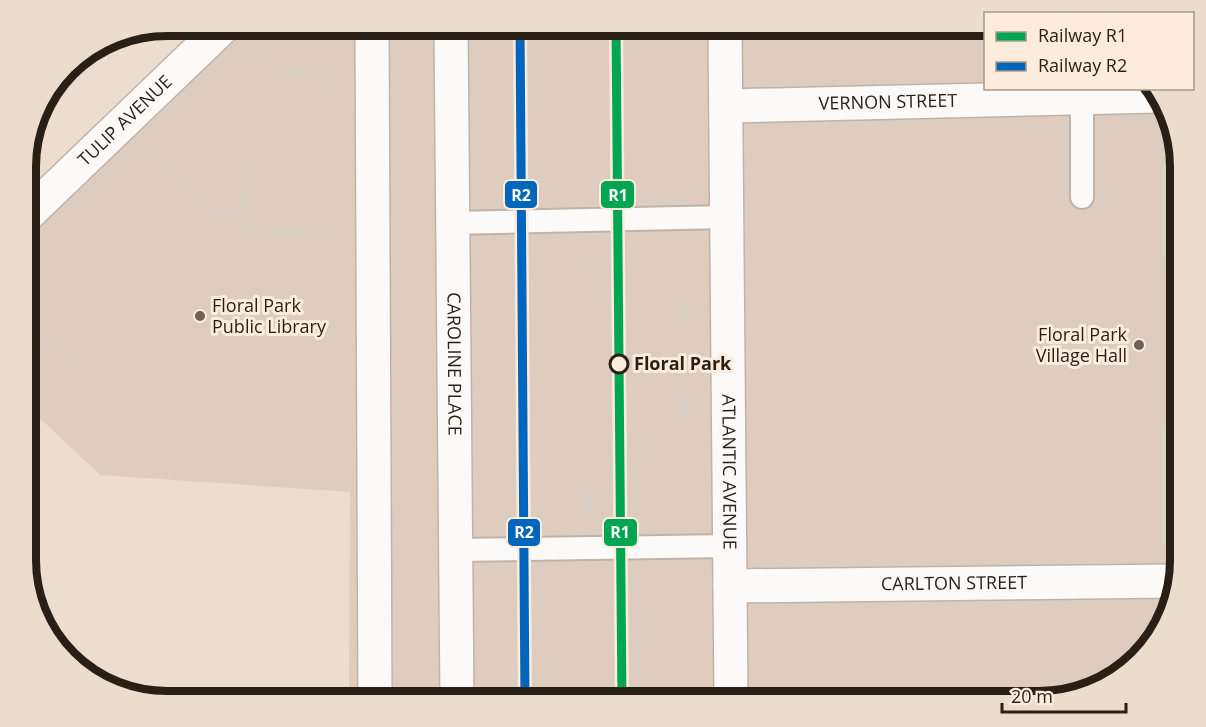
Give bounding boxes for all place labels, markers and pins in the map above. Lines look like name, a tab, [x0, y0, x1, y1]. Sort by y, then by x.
place label: Floral Park Public Library	[212, 293, 327, 338]
marker: Floral Park Public Library	[193, 309, 207, 323]
place label: Floral Park Village Hall	[1036, 322, 1128, 367]
marker: Floral Park Village Hall	[1132, 338, 1146, 352]
place label: Floral Park	[634, 351, 732, 375]
marker: Floral Park	[609, 354, 629, 374]

